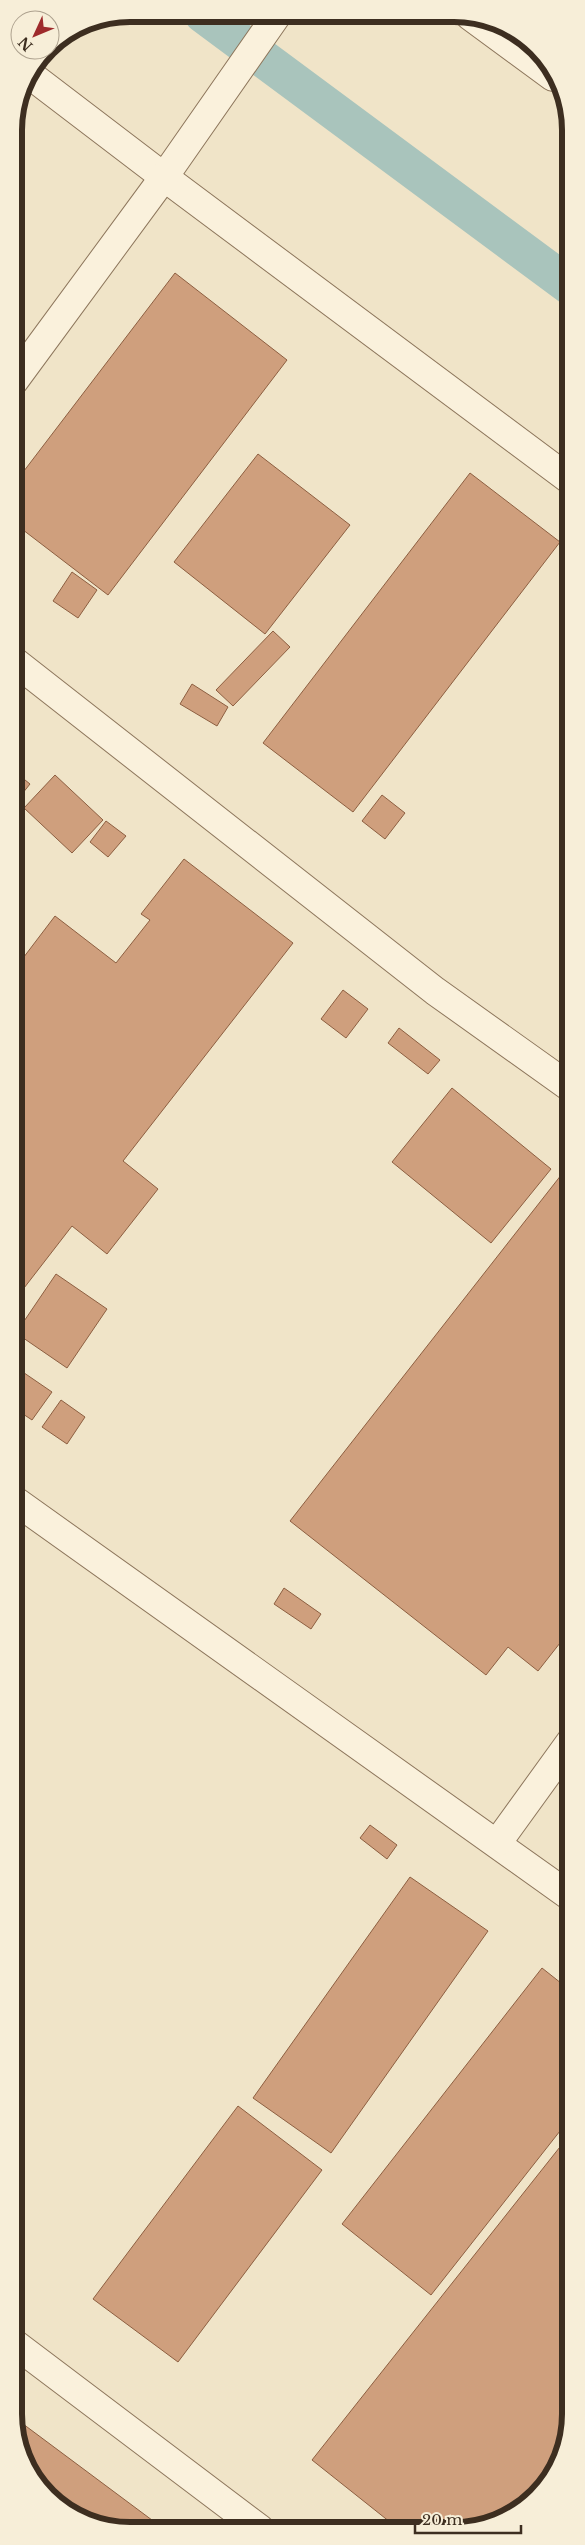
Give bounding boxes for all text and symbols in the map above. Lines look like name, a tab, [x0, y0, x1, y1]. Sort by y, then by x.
north arrow	[10, 10, 60, 60]
text: N	[15, 33, 37, 55]
scale bar	[415, 2502, 521, 2534]
text: 20 m	[422, 2510, 462, 2529]

